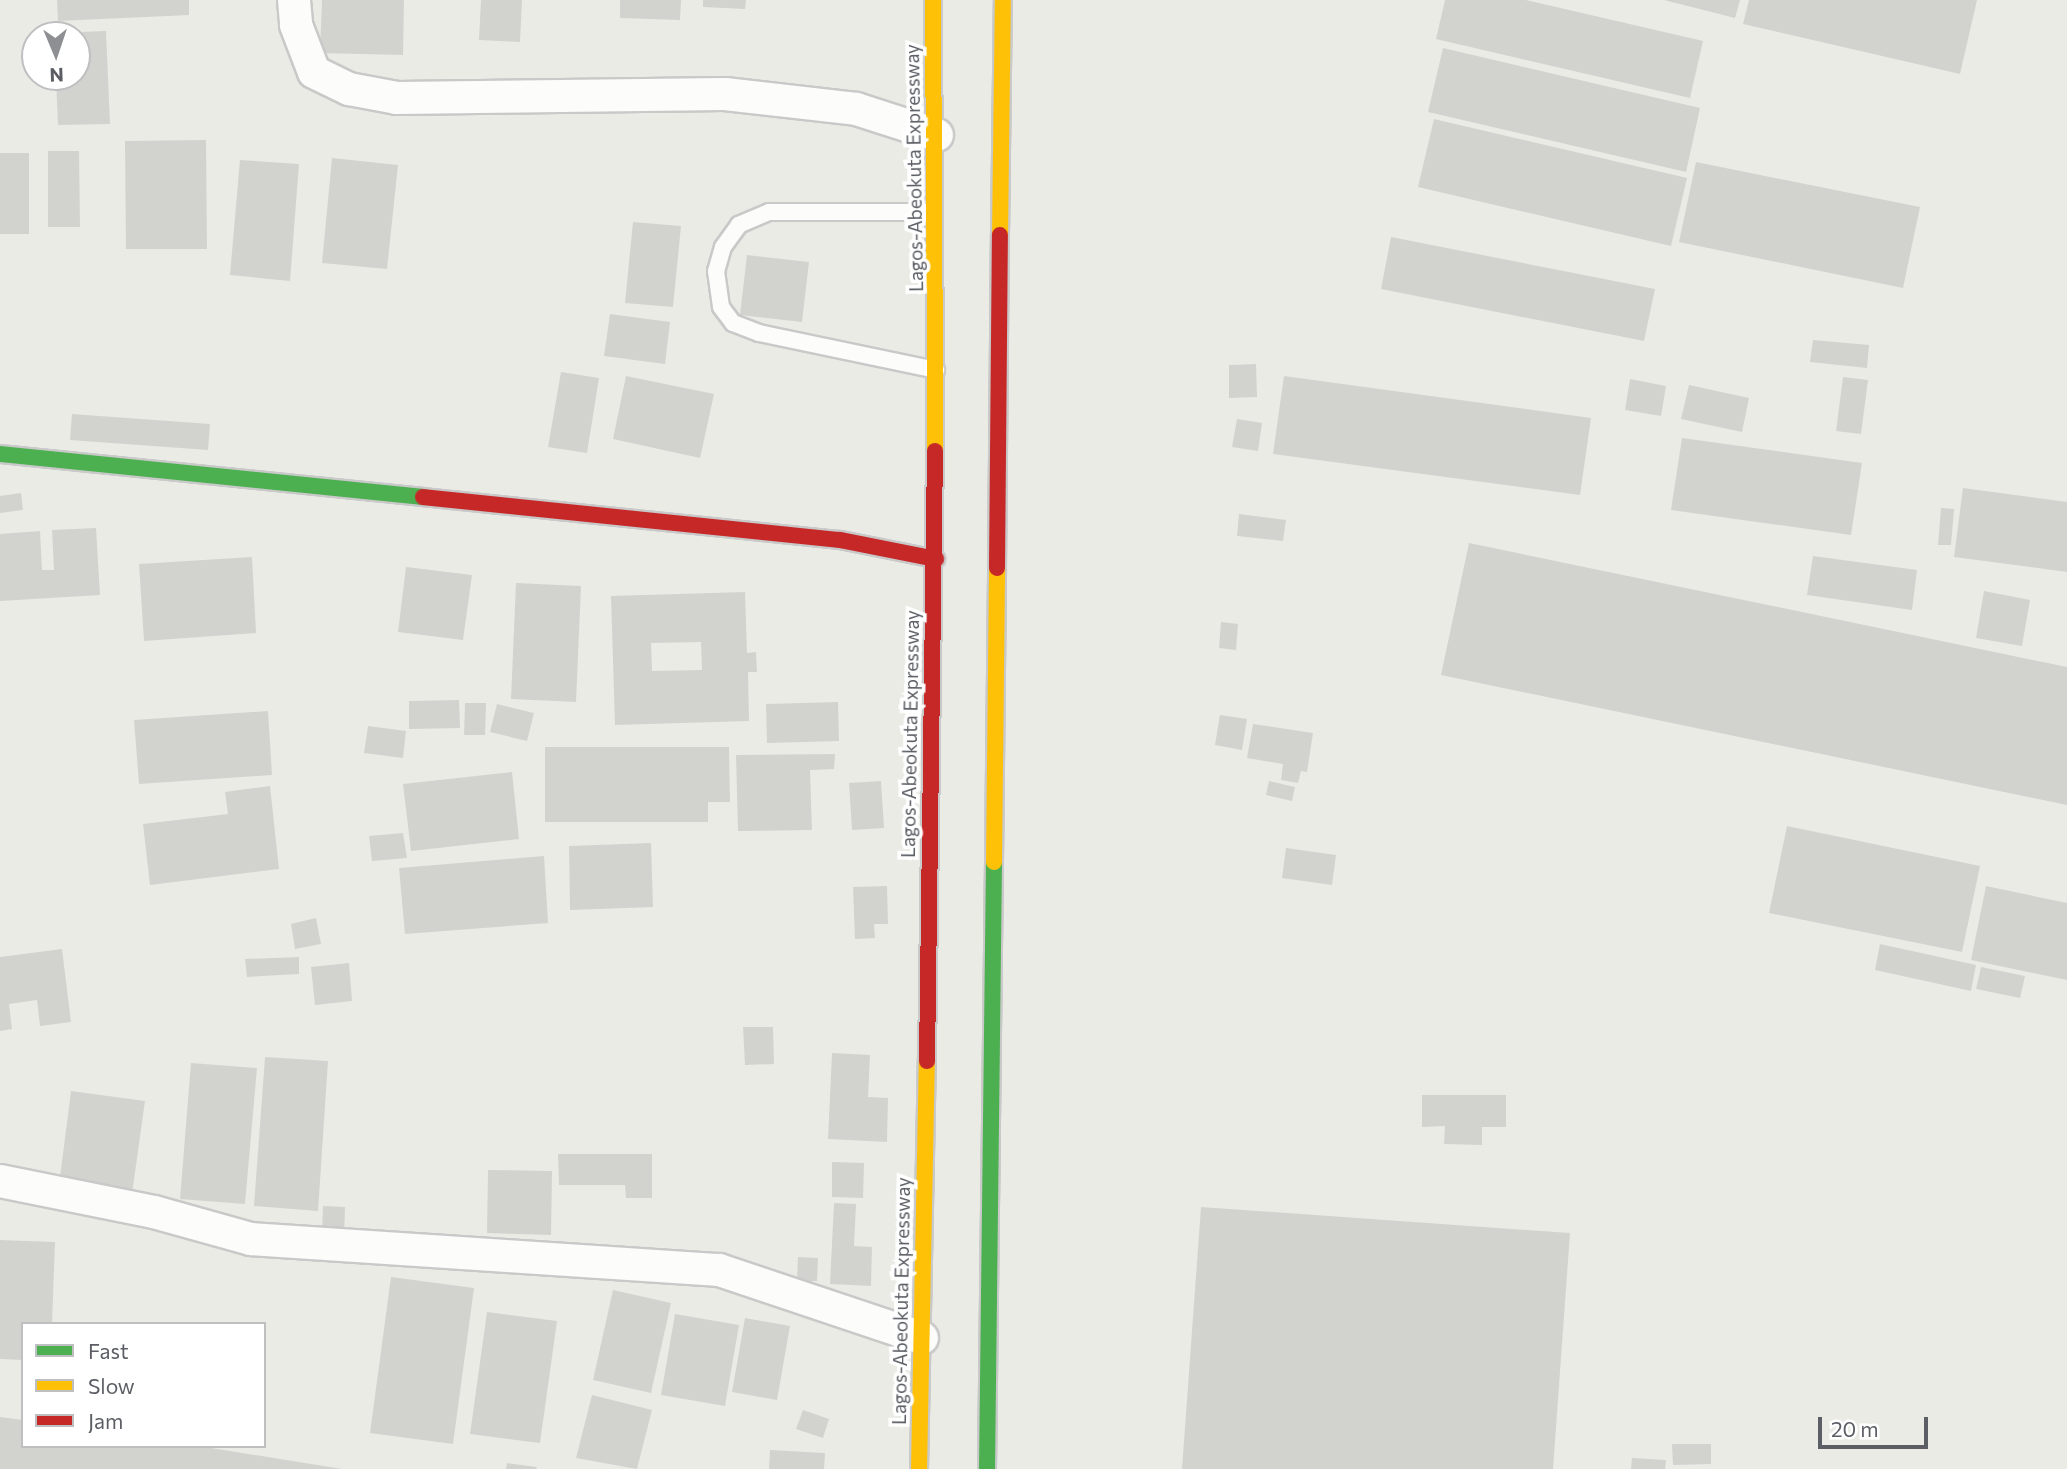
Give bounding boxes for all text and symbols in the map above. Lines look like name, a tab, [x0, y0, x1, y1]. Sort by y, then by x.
north arrow	[21, 21, 91, 91]
street label: Lagos-Abeokuta Expressway	[900, 44, 928, 292]
text: N	[49, 64, 64, 87]
street label: Lagos-Abeokuta Expressway	[896, 610, 924, 858]
street label: Lagos-Abeokuta Expressway	[887, 1177, 915, 1425]
legend	[21, 1322, 266, 1448]
text: Fast	[88, 1338, 129, 1363]
text: Slow	[88, 1373, 135, 1398]
scale bar	[1822, 1402, 1932, 1446]
text: Jam	[88, 1408, 123, 1433]
text: 20 m	[1831, 1416, 1879, 1441]

